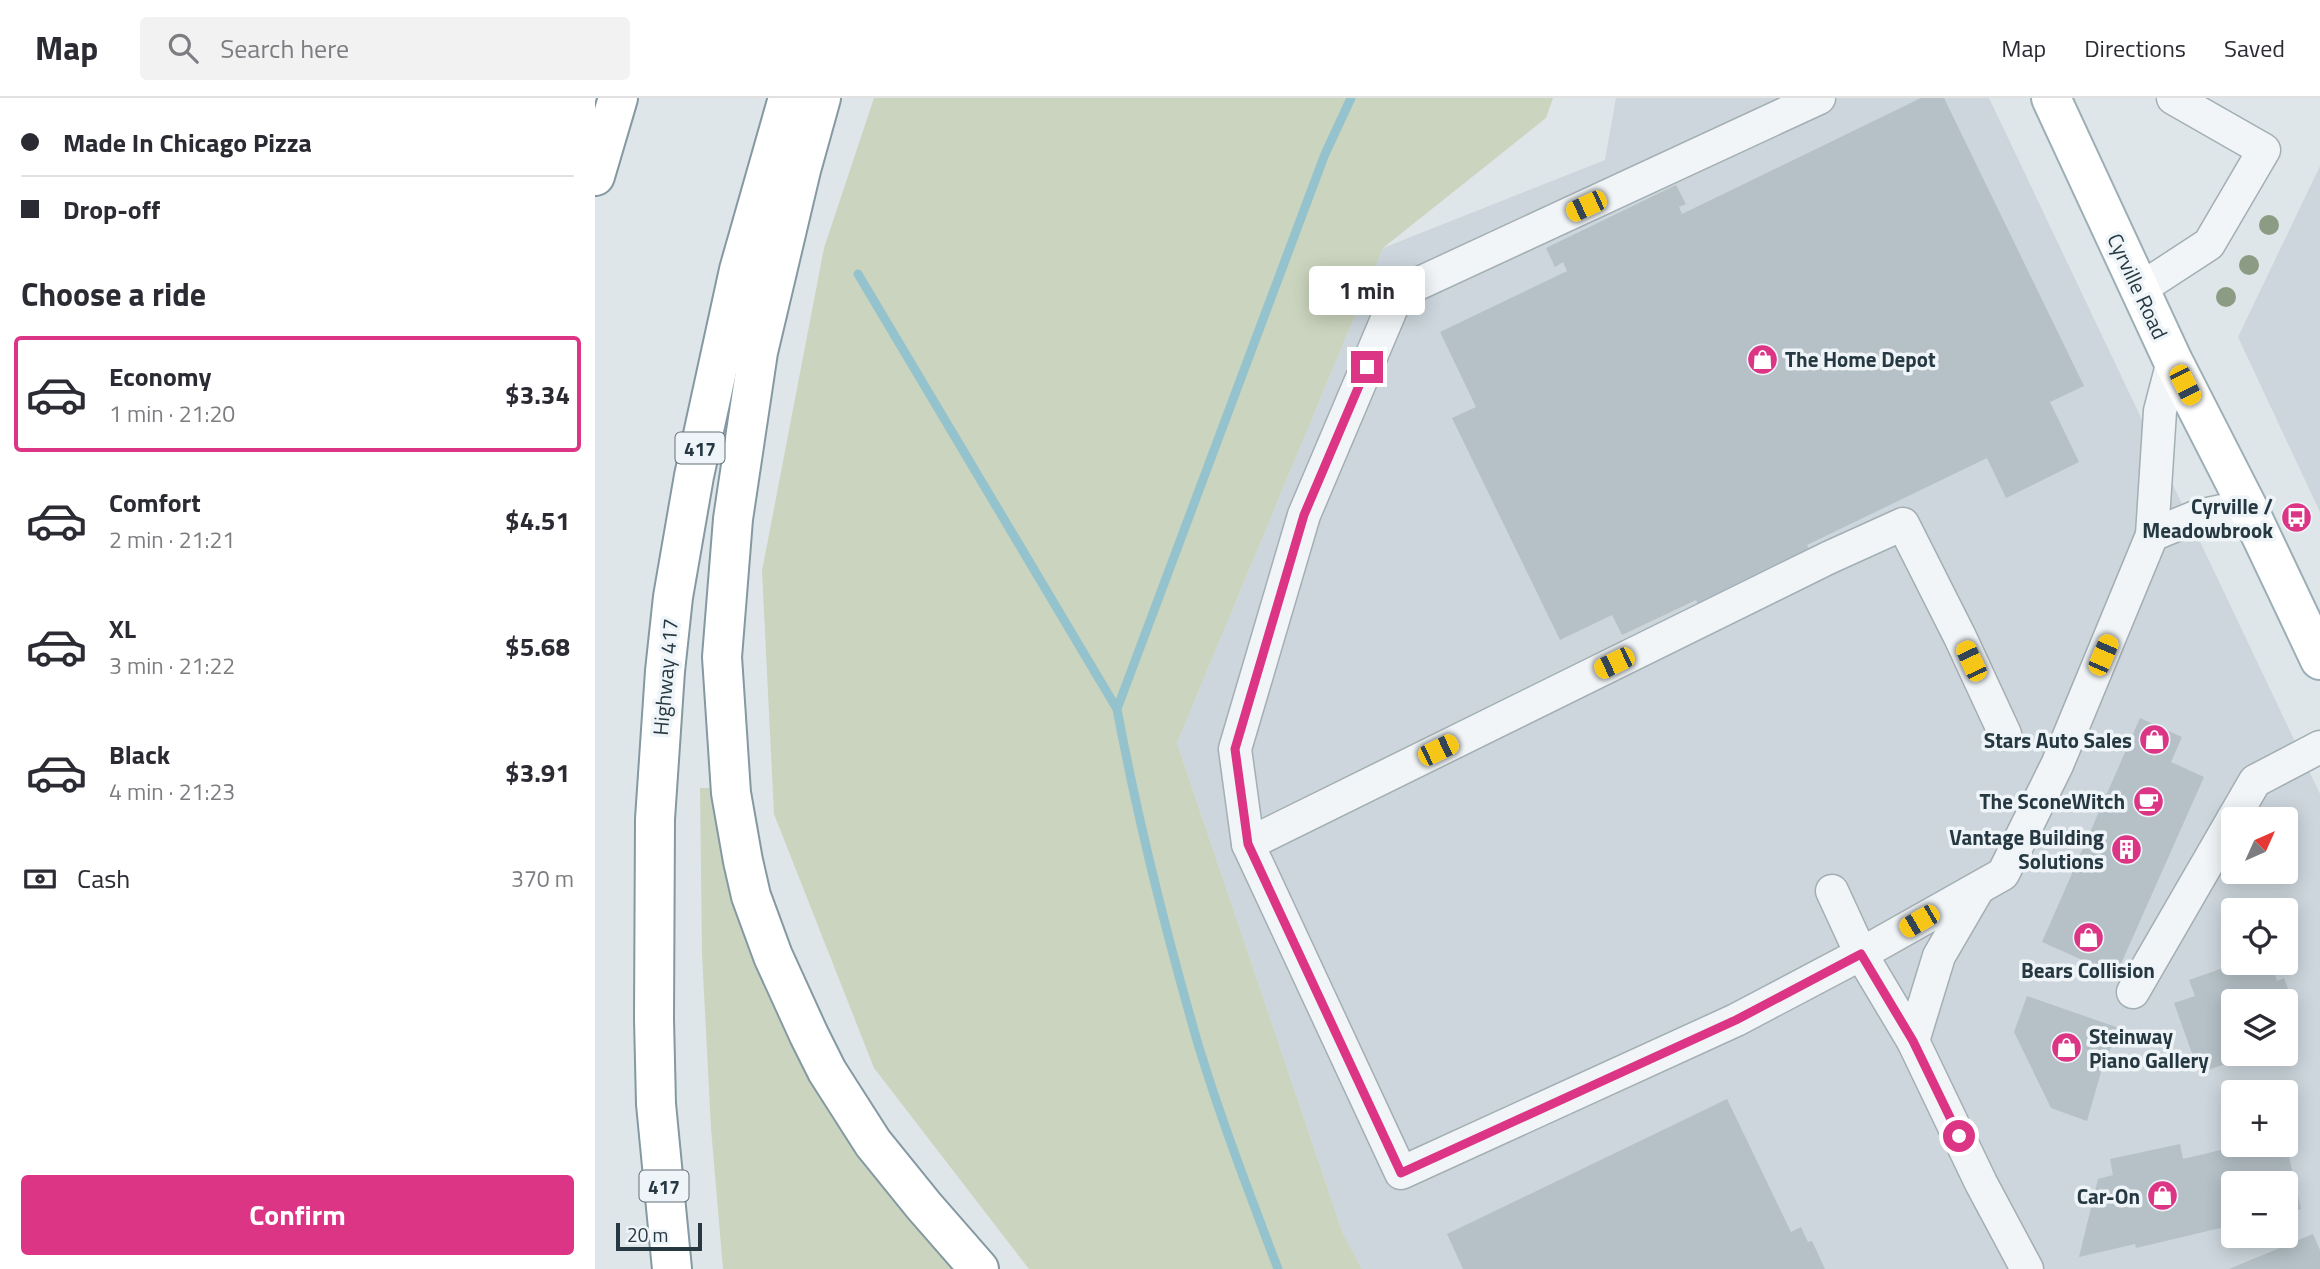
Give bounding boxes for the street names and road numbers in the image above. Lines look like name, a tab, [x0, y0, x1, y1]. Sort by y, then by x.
street label: Cyrville Road	[2099, 228, 2177, 344]
road number: 417	[675, 432, 725, 464]
street label: Highway 417	[644, 617, 686, 737]
road number: 417	[639, 1170, 689, 1202]

